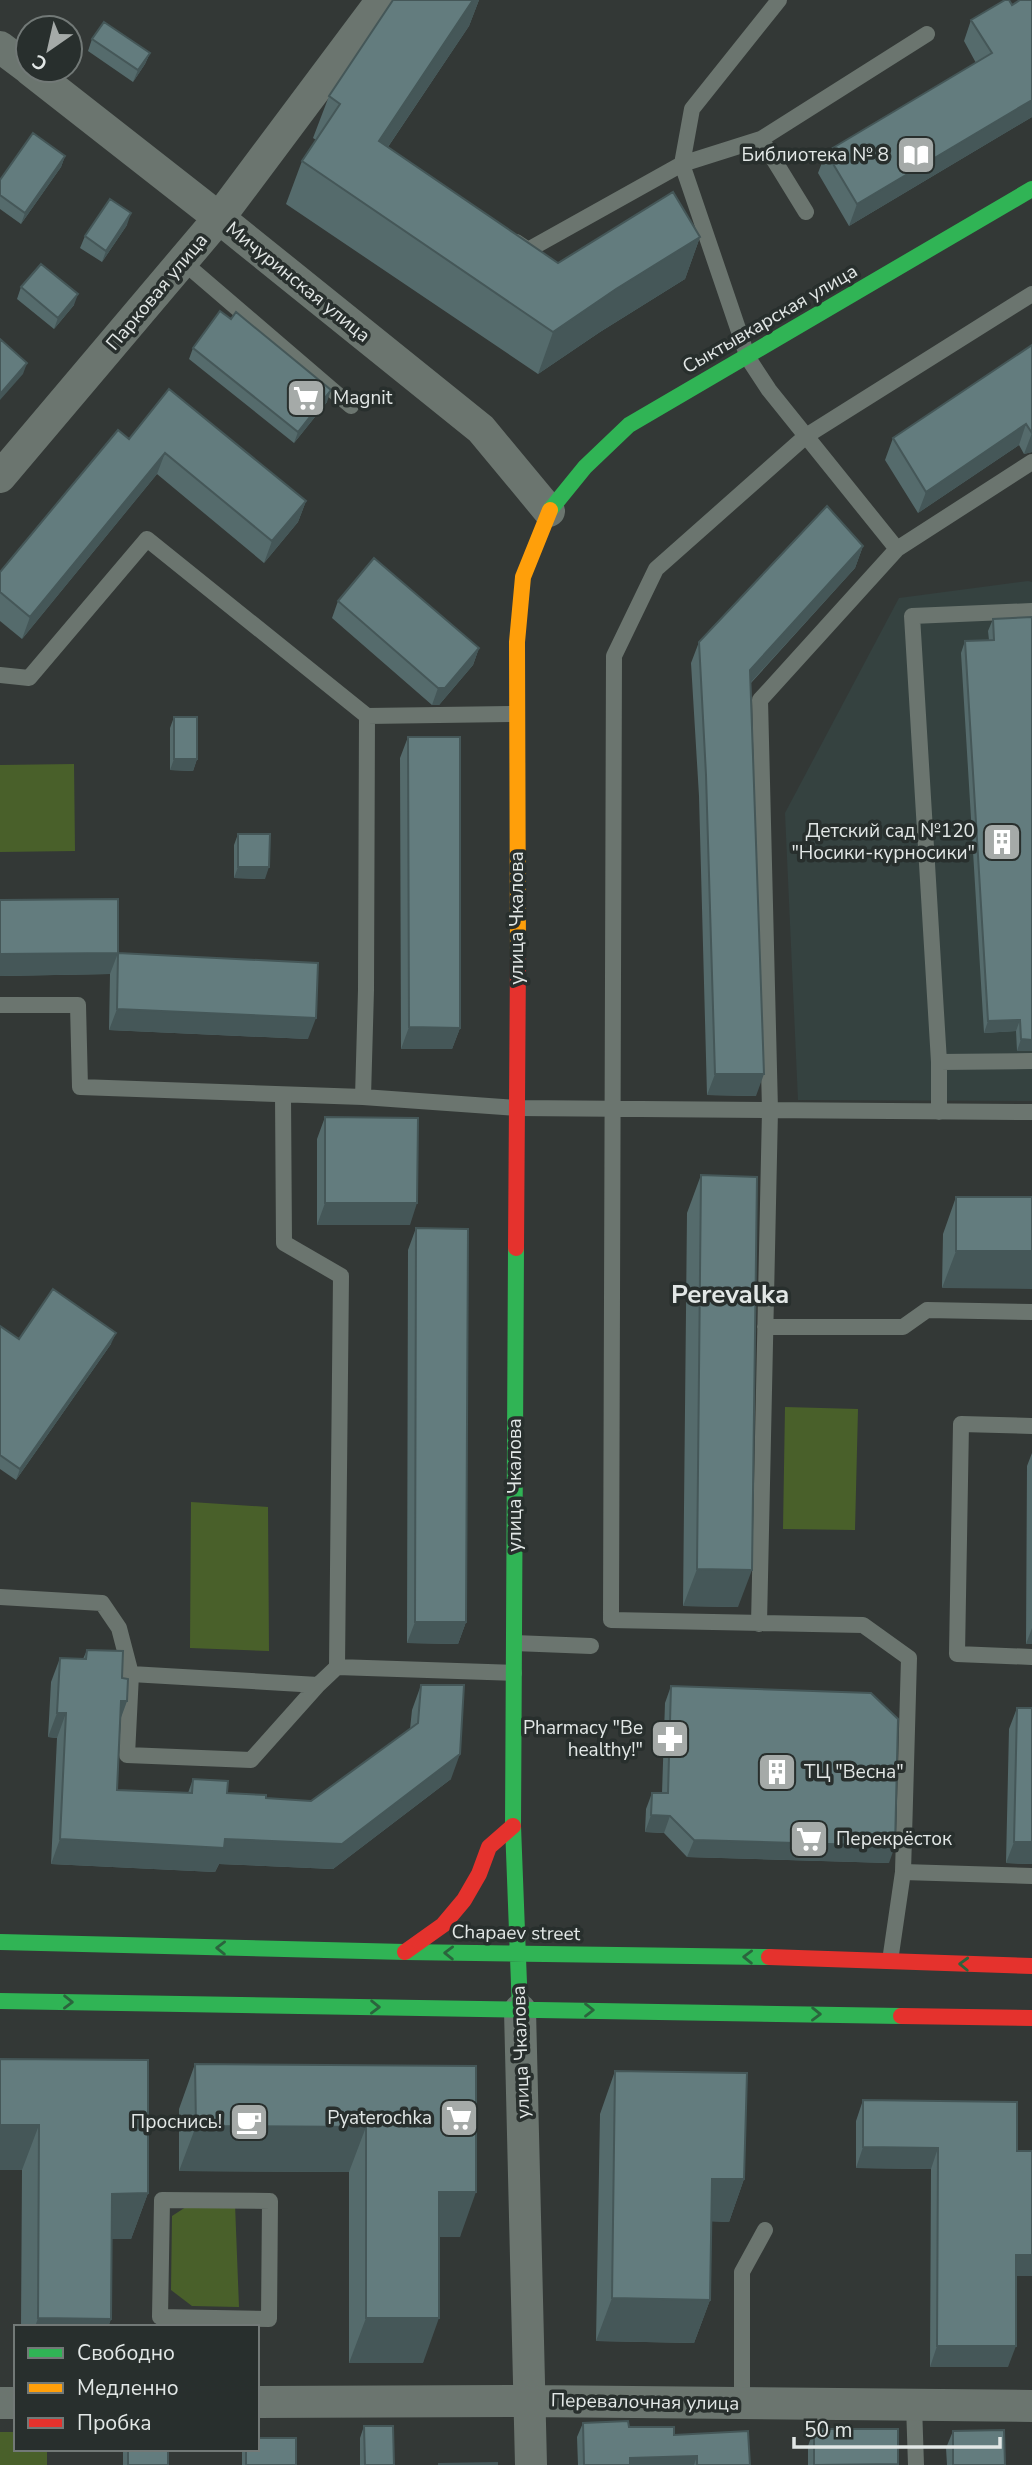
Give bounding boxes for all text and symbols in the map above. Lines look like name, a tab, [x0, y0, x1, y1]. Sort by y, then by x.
north arrow	[14, 14, 84, 84]
text: С	[27, 48, 53, 77]
library icon: Библиотека № 8	[895, 134, 937, 176]
place label: Библиотека № 8	[741, 142, 889, 168]
street label: Мичуринская улица	[220, 216, 376, 348]
street label: Парковая улица	[100, 228, 214, 356]
street label: Сыктывкарская улица	[678, 258, 862, 380]
supermarket icon: Magnit	[285, 377, 327, 419]
place label: Magnit	[333, 385, 393, 411]
place label: Детский сад №120 "Носики-курносики"	[791, 818, 975, 866]
building icon: Детский сад №120 "Носики-курносики"	[981, 821, 1023, 863]
street label: улица Чкалова	[504, 851, 530, 985]
district label: Perevalka	[671, 1277, 789, 1312]
street label: улица Чкалова	[502, 1418, 528, 1552]
place label: Pharmacy "Be healthy!"	[523, 1715, 643, 1763]
pharmacy icon: Pharmacy "Be healthy!"	[649, 1718, 691, 1760]
building icon: ТЦ "Весна"	[756, 1751, 798, 1793]
place label: ТЦ "Весна"	[804, 1759, 904, 1785]
supermarket icon: Перекрёсток	[788, 1818, 830, 1860]
place label: Перекрёсток	[836, 1826, 952, 1852]
street label: Chapaev street	[451, 1919, 581, 1947]
one-way arrow	[215, 1940, 226, 1955]
one-way arrow	[443, 1945, 453, 1961]
one-way arrow	[742, 1949, 753, 1965]
one-way arrow	[958, 1956, 969, 1971]
street label: улица Чкалова	[506, 1985, 536, 2119]
one-way arrow	[63, 1994, 74, 2010]
one-way arrow	[371, 1999, 381, 2015]
one-way arrow	[584, 2002, 594, 2018]
one-way arrow	[811, 2006, 822, 2022]
supermarket icon: Pyaterochka	[438, 2097, 480, 2139]
cafe icon: Проснись!	[228, 2101, 270, 2143]
place label: Pyaterochka	[327, 2105, 432, 2131]
place label: Проснись!	[131, 2109, 222, 2135]
legend	[14, 2325, 259, 2451]
text: Свободно	[77, 2339, 175, 2367]
text: Медленно	[77, 2374, 179, 2402]
street label: Перевалочная улица	[551, 2387, 739, 2417]
scale bar	[794, 2406, 1000, 2450]
text: Пробка	[77, 2409, 151, 2437]
text: 50 m	[804, 2416, 853, 2444]

